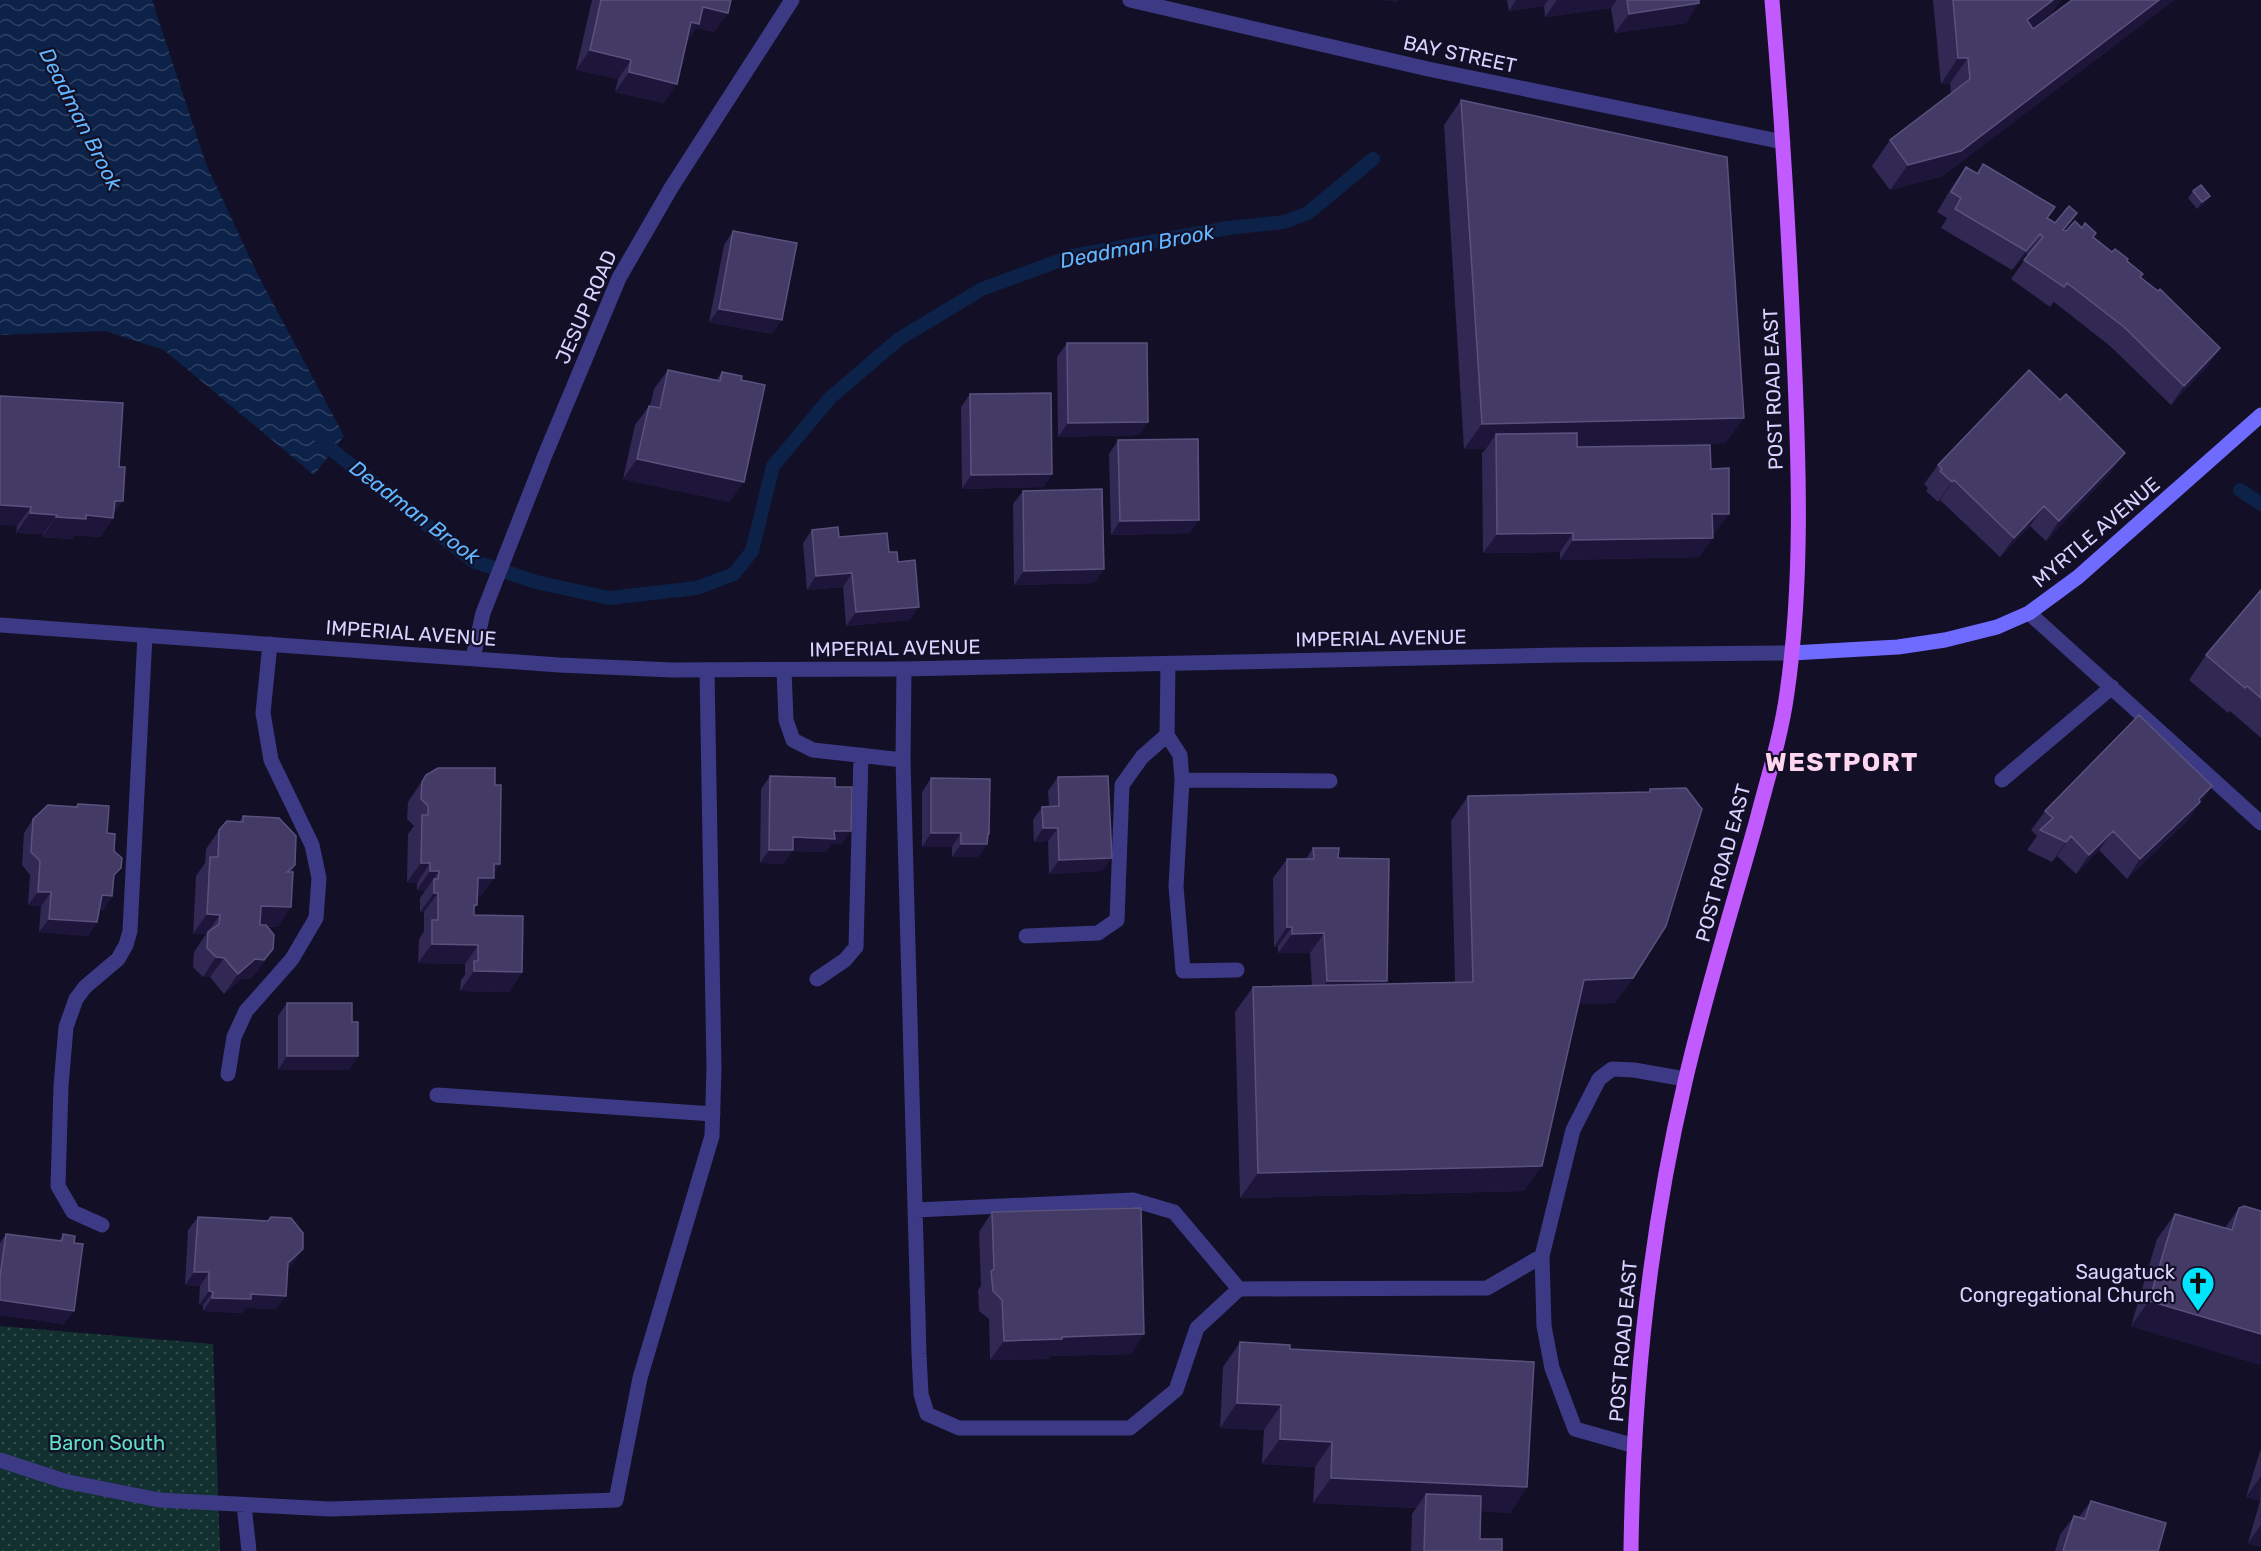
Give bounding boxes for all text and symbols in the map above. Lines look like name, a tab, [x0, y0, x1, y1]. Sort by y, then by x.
street label: BAY STREET	[1401, 30, 1519, 78]
water label: Deadman Brook	[34, 43, 128, 196]
water label: Deadman Brook	[1058, 219, 1217, 273]
street label: JESUP ROAD	[550, 246, 622, 368]
street label: POST ROAD EAST	[1758, 307, 1788, 471]
water label: Deadman Brook	[345, 455, 486, 570]
street label: MYRTLE AVENUE	[2027, 472, 2165, 592]
street label: IMPERIAL AVENUE	[325, 615, 497, 651]
street label: IMPERIAL AVENUE	[1295, 625, 1467, 651]
street label: IMPERIAL AVENUE	[809, 635, 981, 661]
district label: WESTPORT	[1765, 747, 1919, 778]
street label: POST ROAD EAST	[1690, 781, 1756, 944]
street label: POST ROAD EAST	[1604, 1259, 1642, 1423]
place label: Saugatuck Congregational Church	[1959, 1260, 2176, 1307]
church icon: Saugatuck Congregational Church	[2180, 1265, 2216, 1312]
park label: Baron South	[49, 1431, 165, 1455]

